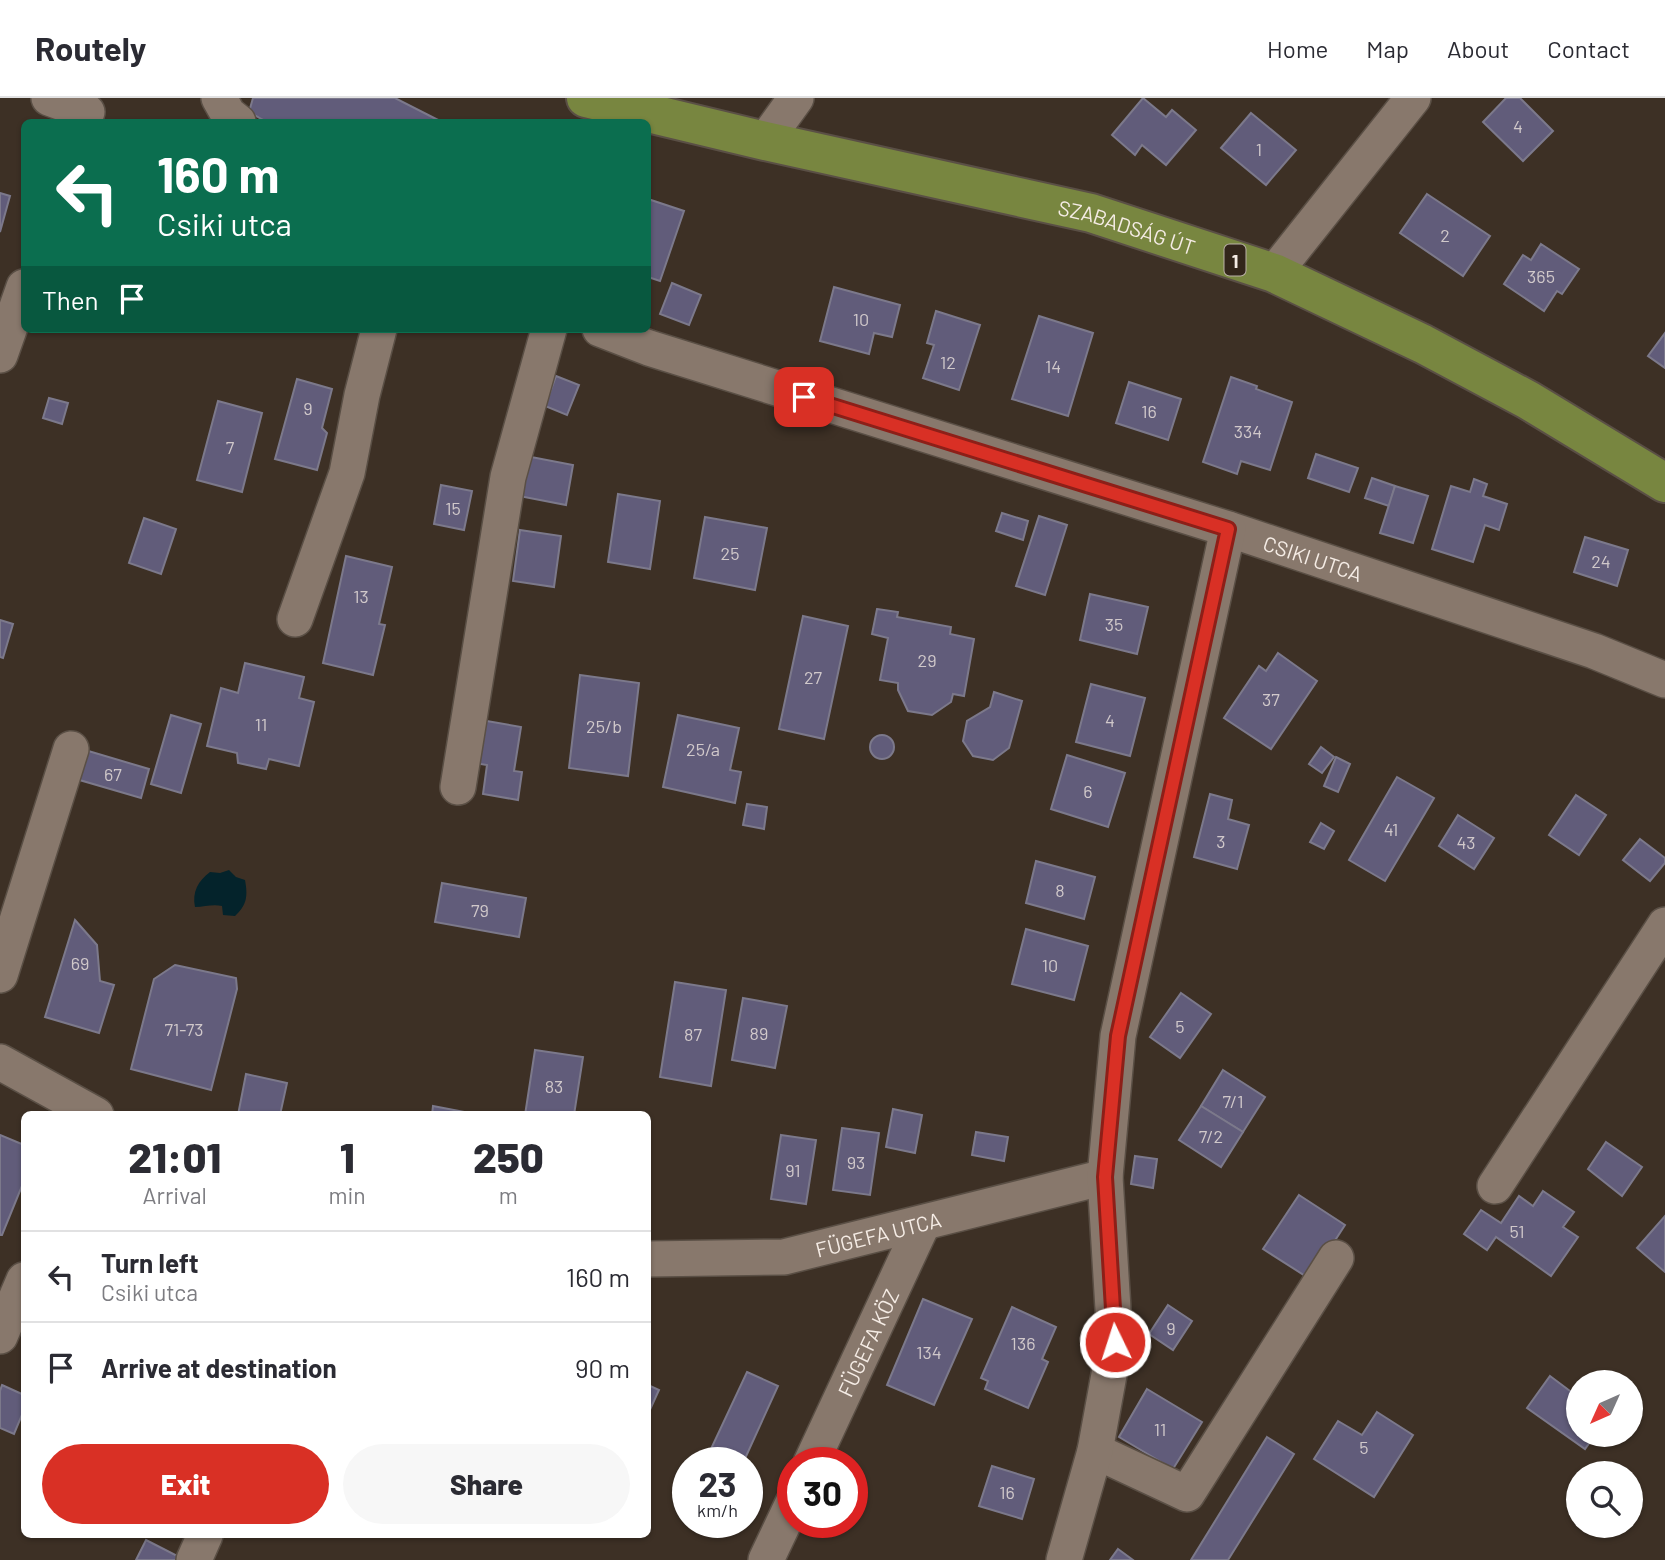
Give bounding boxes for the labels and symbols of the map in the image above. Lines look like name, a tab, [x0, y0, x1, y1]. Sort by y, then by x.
house number: 4	[1513, 115, 1523, 137]
house number: 1	[1256, 138, 1262, 160]
street label: SZABADSÁG ÚT	[1056, 194, 1199, 259]
house number: 2	[1440, 224, 1450, 246]
road number: 1	[1224, 244, 1246, 276]
house number: 365	[1527, 265, 1555, 287]
house number: 10	[853, 308, 869, 330]
house number: 12	[940, 351, 956, 373]
house number: 14	[1045, 355, 1061, 377]
pin	[774, 367, 834, 427]
house number: 9	[303, 397, 313, 419]
house number: 16	[1141, 400, 1157, 422]
house number: 334	[1234, 420, 1262, 442]
house number: 7	[226, 436, 235, 458]
house number: 15	[445, 497, 461, 519]
street label: CSIKI UTCA	[1260, 529, 1366, 586]
house number: 25	[721, 542, 739, 564]
house number: 24	[1591, 550, 1611, 572]
house number: 13	[353, 585, 369, 607]
house number: 35	[1105, 613, 1123, 635]
house number: 29	[917, 649, 937, 671]
house number: 27	[804, 666, 823, 688]
house number: 37	[1262, 688, 1280, 710]
house number: 4	[1105, 709, 1115, 731]
house number: 11	[255, 713, 267, 735]
house number: 25/b	[586, 715, 622, 737]
house number: 25/a	[686, 738, 720, 760]
house number: 67	[104, 763, 122, 785]
house number: 6	[1083, 780, 1093, 802]
house number: 41	[1384, 818, 1398, 840]
house number: 3	[1216, 830, 1226, 852]
house number: 43	[1456, 831, 1476, 853]
house number: 8	[1055, 879, 1065, 901]
house number: 79	[471, 899, 489, 921]
house number: 69	[71, 952, 89, 974]
house number: 10	[1042, 954, 1058, 976]
house number: 5	[1175, 1015, 1185, 1037]
house number: 71-73	[164, 1018, 204, 1040]
house number: 89	[750, 1022, 768, 1044]
house number: 87	[684, 1023, 702, 1045]
house number: 83	[545, 1075, 563, 1097]
house number: 7/1	[1223, 1090, 1243, 1112]
house number: 7/2	[1199, 1125, 1223, 1147]
house number: 93	[847, 1151, 865, 1173]
house number: 91	[785, 1159, 801, 1181]
street label: FÜGEFA UTCA	[813, 1206, 944, 1261]
house number: 51	[1509, 1220, 1525, 1242]
street label: FÜGEFA KÖZ	[831, 1285, 903, 1400]
position arrow	[1078, 1305, 1152, 1379]
house number: 9	[1166, 1317, 1176, 1339]
house number: 136	[1011, 1332, 1035, 1354]
house number: 134	[916, 1341, 942, 1363]
north arrow	[1566, 1370, 1643, 1447]
house number: 11	[1154, 1418, 1166, 1440]
house number: 5	[1359, 1436, 1369, 1458]
speed limit sign: 30	[777, 1447, 868, 1538]
house number: 16	[999, 1481, 1015, 1503]

